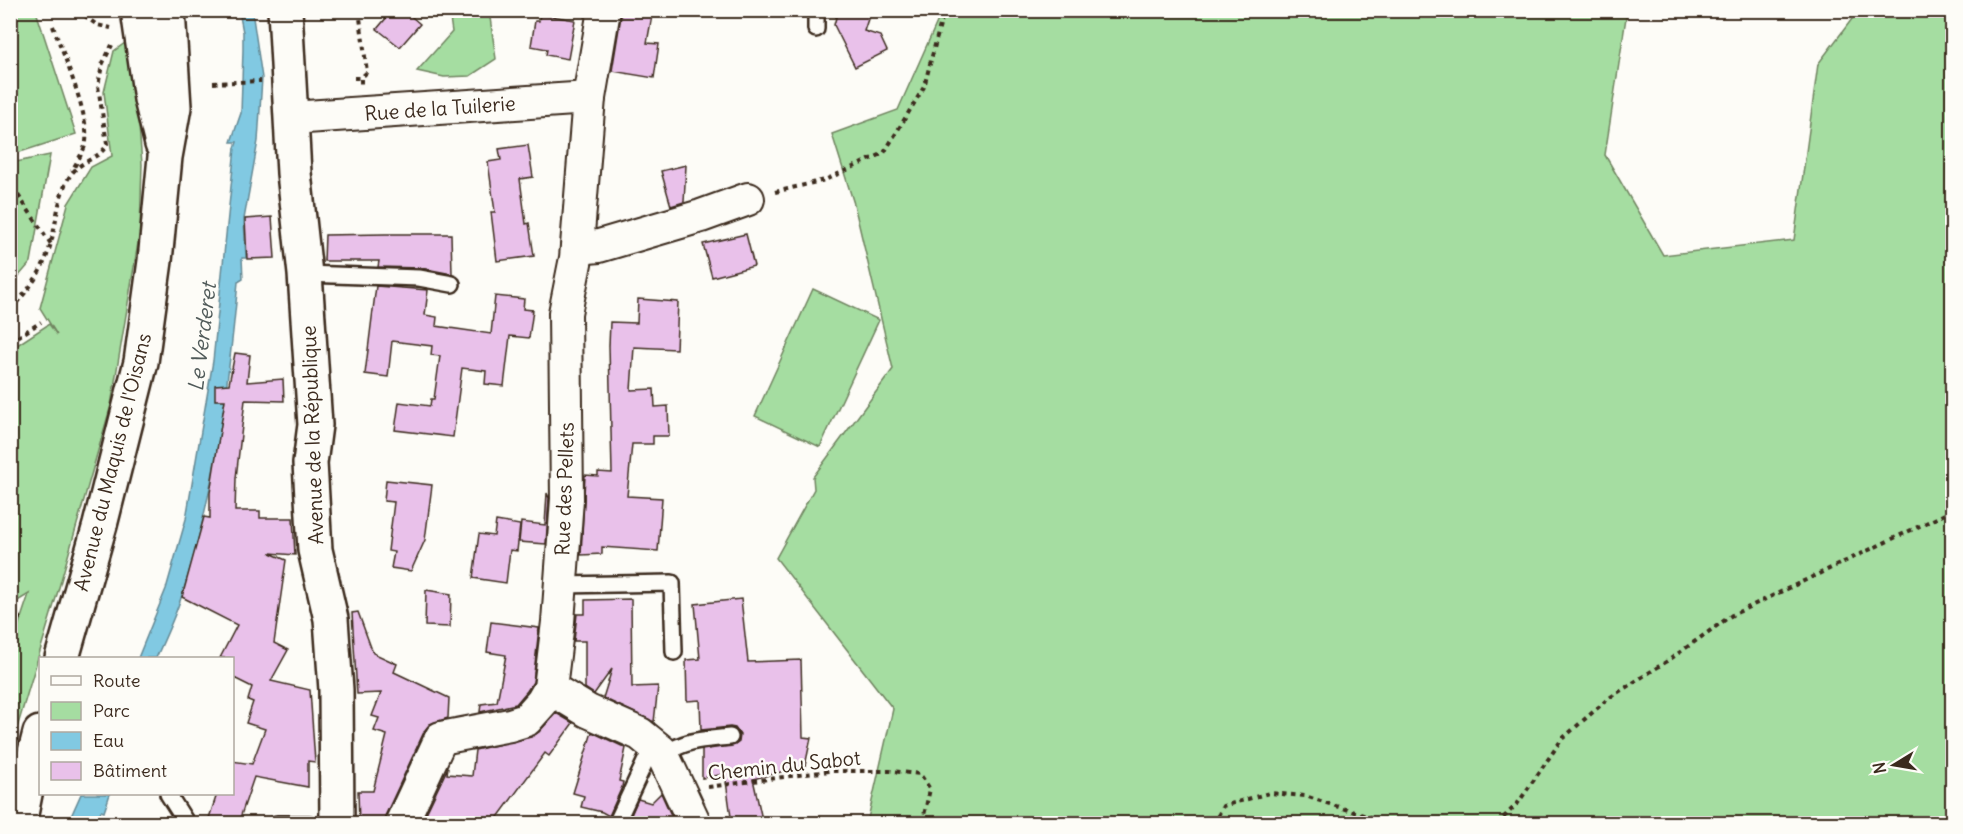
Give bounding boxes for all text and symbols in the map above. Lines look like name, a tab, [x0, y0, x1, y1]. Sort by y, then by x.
street label: Rue de la Tuilerie	[364, 90, 516, 126]
water label: Le Verderet	[182, 278, 222, 393]
street label: Avenue de la République	[296, 325, 328, 545]
street label: Avenue du Maquis de l'Oisans	[68, 330, 156, 594]
street label: Rue des Pellets	[549, 422, 579, 556]
legend	[39, 657, 234, 795]
text: Route	[93, 669, 141, 692]
text: Parc	[93, 699, 130, 722]
text: Eau	[93, 729, 124, 752]
north arrow	[1864, 735, 1924, 795]
street label: Chemin du Sabot	[706, 745, 862, 785]
text: Bâtiment	[93, 759, 167, 782]
text: N	[1868, 761, 1890, 775]

